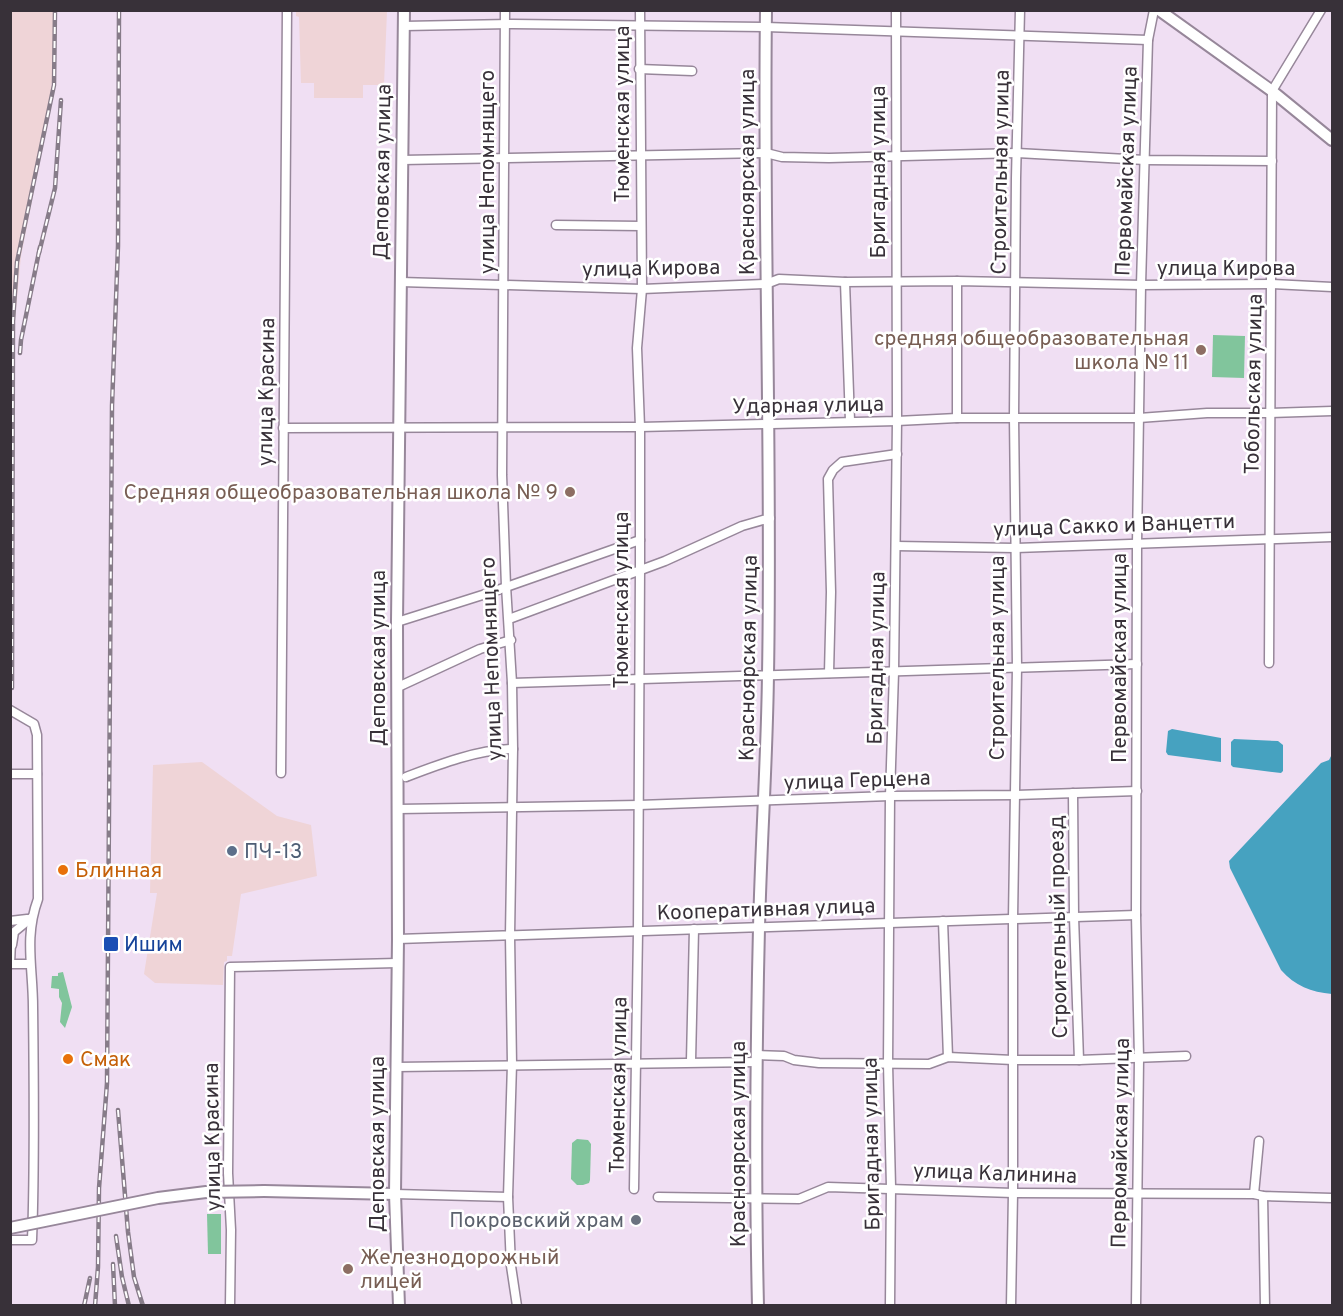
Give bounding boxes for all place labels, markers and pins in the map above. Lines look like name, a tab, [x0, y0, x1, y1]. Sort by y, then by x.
place label: средняя общеобразовательная школа № 11	[874, 326, 1189, 377]
marker: средняя общеобразовательная школа № 11	[1194, 343, 1208, 357]
place label: Средняя общеобразовательная школа № 9	[123, 480, 558, 507]
marker: Средняя общеобразовательная школа № 9	[563, 485, 577, 499]
place label: ПЧ-13	[244, 839, 302, 866]
marker: ПЧ-13	[225, 844, 239, 858]
place label: Блинная	[75, 858, 162, 885]
marker: Блинная	[56, 863, 70, 877]
place label: Ишим	[124, 932, 183, 959]
marker: Ишим	[102, 935, 120, 953]
place label: Смак	[80, 1047, 131, 1074]
marker: Смак	[61, 1052, 75, 1066]
place label: Покровский храм	[449, 1208, 624, 1235]
marker: Покровский храм	[629, 1213, 643, 1227]
place label: Железнодорожный лицей	[360, 1245, 559, 1296]
marker: Железнодорожный лицей	[341, 1262, 355, 1276]

